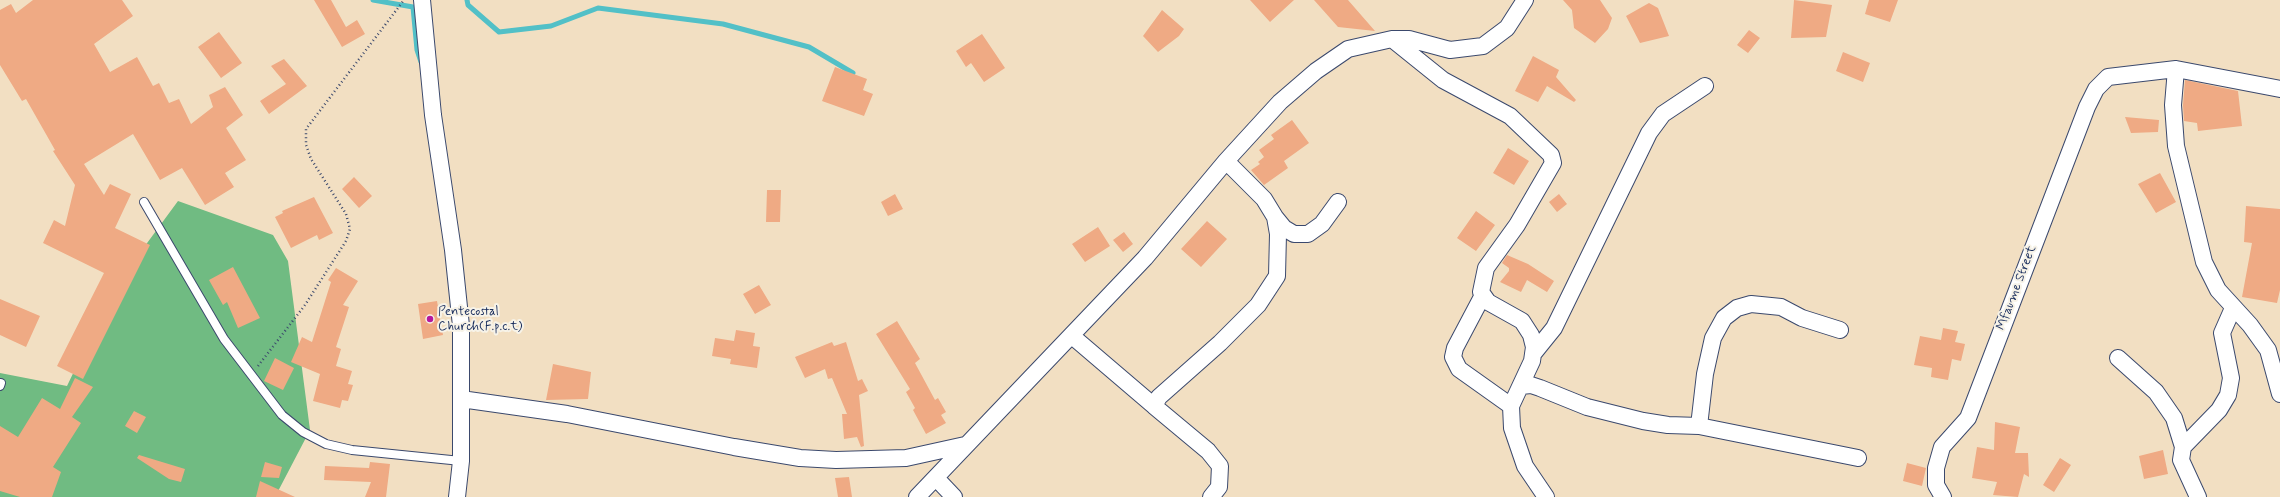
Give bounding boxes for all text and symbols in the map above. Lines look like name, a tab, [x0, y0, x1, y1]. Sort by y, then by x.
street label: Mfaume Street	[1994, 243, 2040, 333]
place label: Pentecostal Church(F.p.c.t)	[438, 304, 522, 335]
marker: Pentecostal Church(F.p.c.t)	[425, 314, 435, 324]

